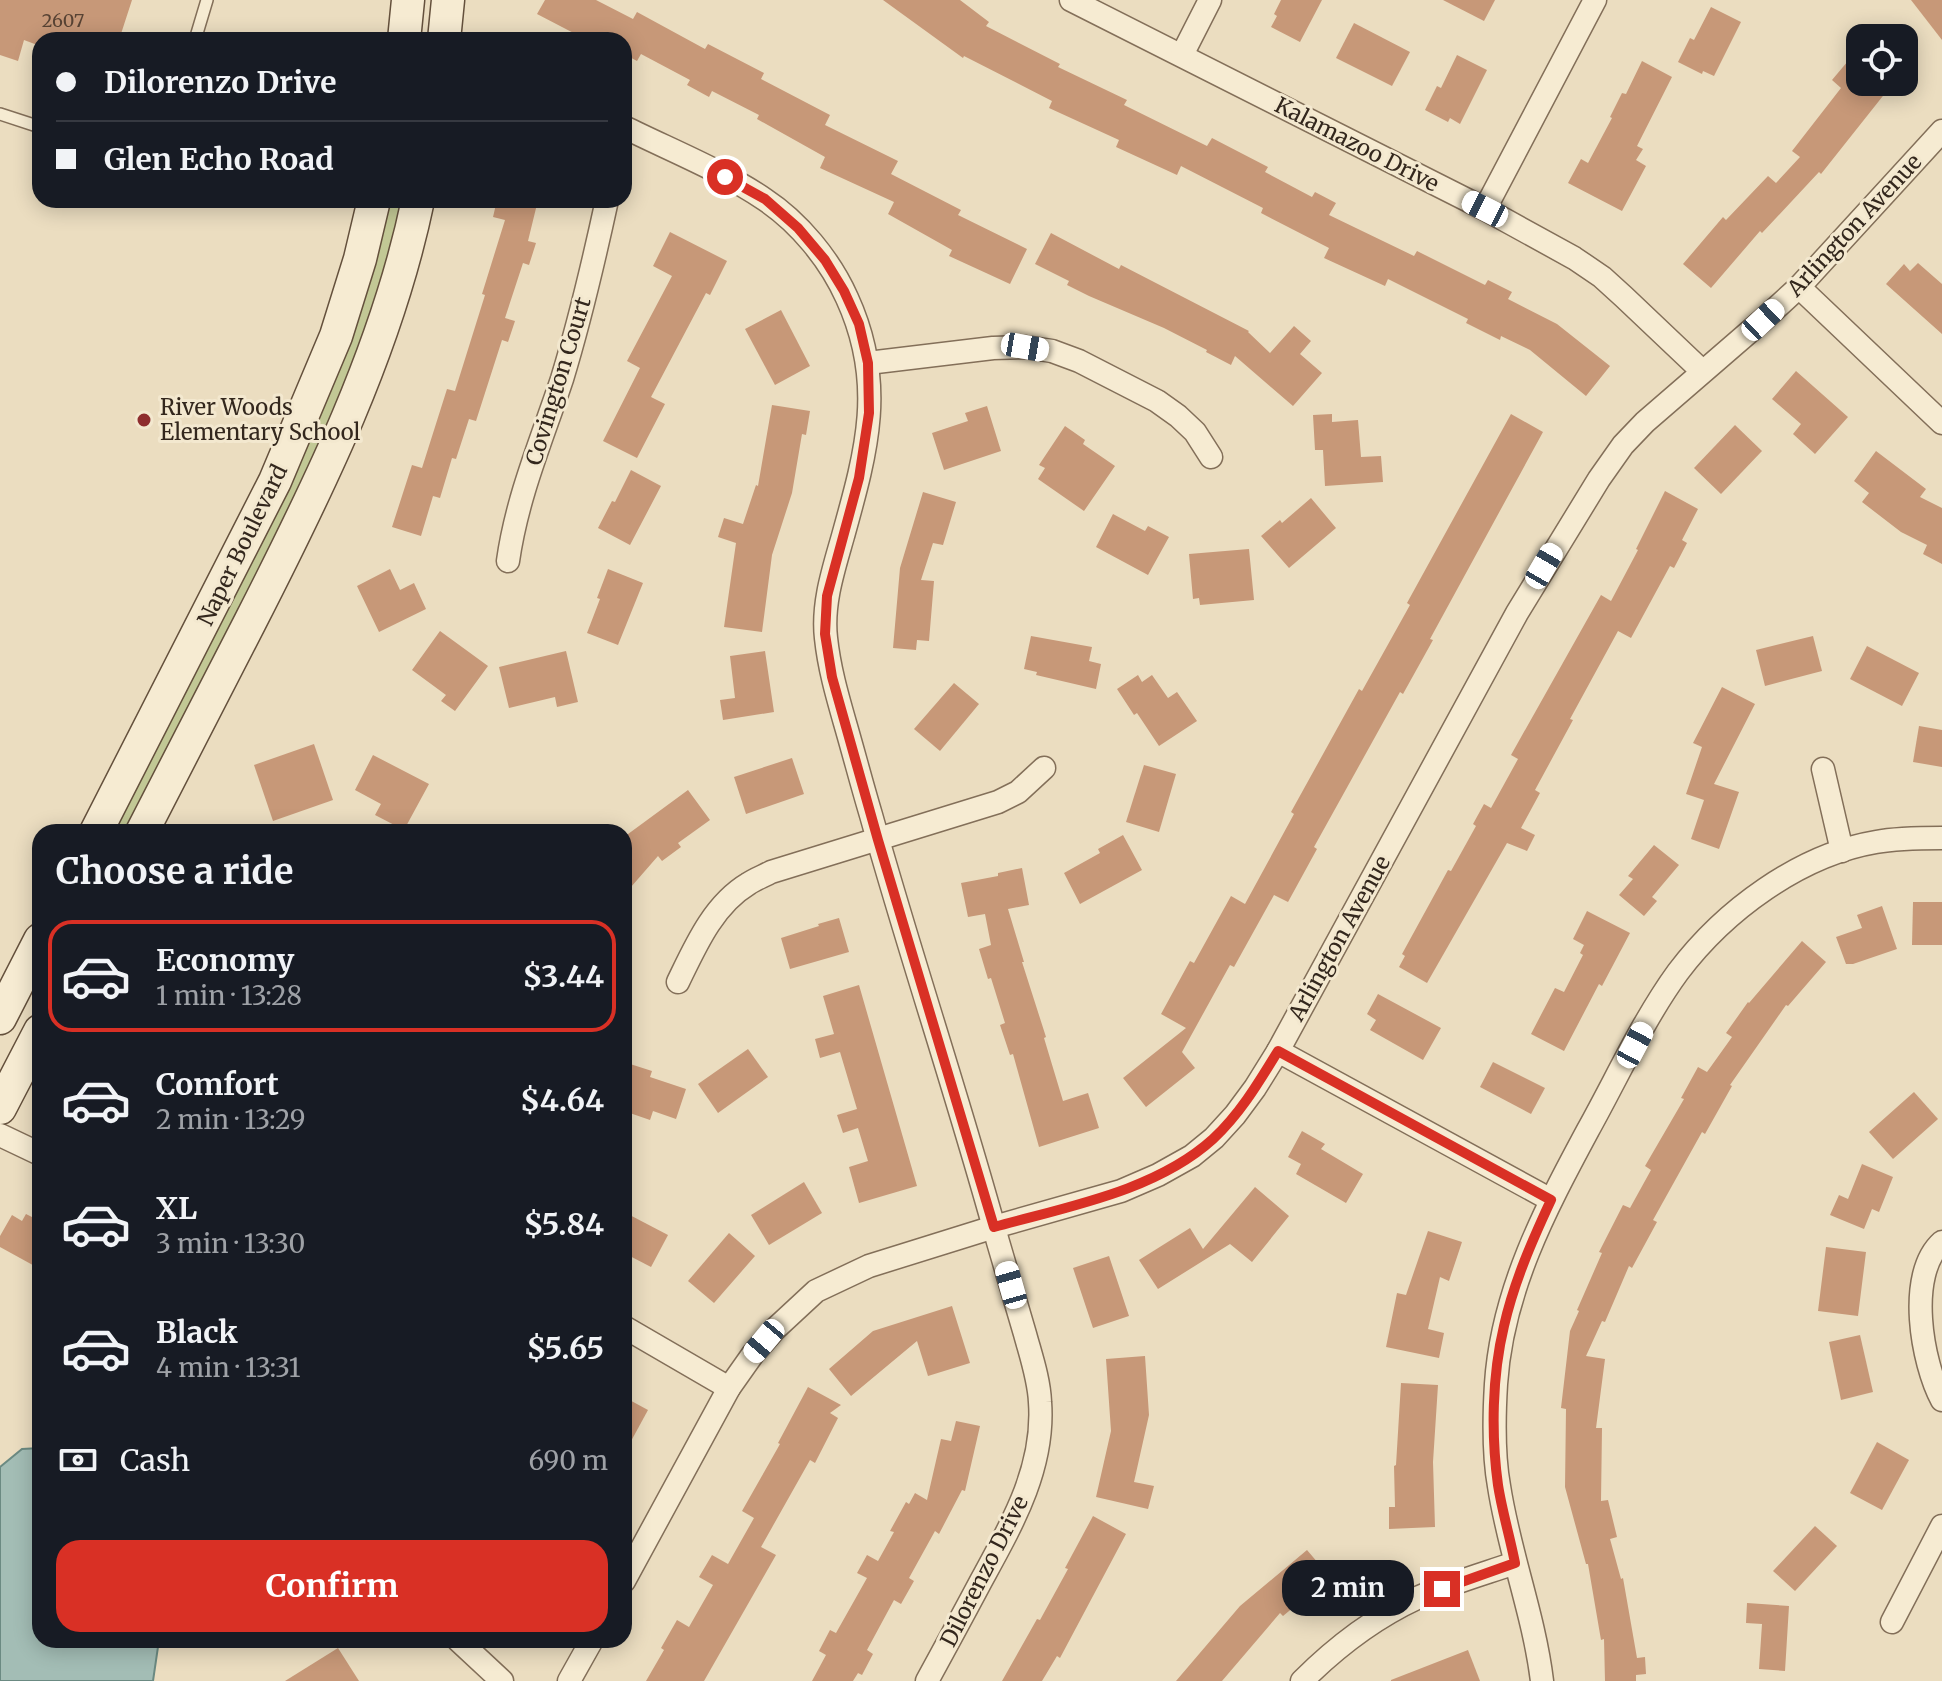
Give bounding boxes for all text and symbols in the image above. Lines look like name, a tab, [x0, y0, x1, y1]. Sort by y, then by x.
house number: 2607	[42, 9, 84, 32]
map controls	[1846, 24, 1918, 96]
button: locate	[1846, 24, 1918, 96]
text: Dilorenzo Drive	[104, 63, 336, 101]
street label: Kalamazoo Drive	[1270, 91, 1444, 197]
text: Glen Echo Road	[104, 140, 334, 178]
street label: Arlington Avenue	[1780, 148, 1927, 303]
route start	[707, 159, 743, 195]
car	[1458, 187, 1512, 231]
street label: Covington Court	[519, 293, 597, 468]
car	[1737, 295, 1789, 345]
car	[999, 331, 1051, 363]
place label: River Woods Elementary School	[160, 393, 361, 446]
marker: River Woods Elementary School	[135, 411, 153, 429]
street label: Naper Boulevard	[191, 460, 293, 630]
car	[1522, 539, 1566, 593]
text: Choose a ride	[56, 849, 293, 894]
street label: Arlington Avenue	[1282, 850, 1396, 1026]
icon: car	[60, 940, 132, 1012]
text: Economy	[156, 941, 294, 979]
text: $3.44	[522, 957, 604, 995]
text: 1 min · 13:28	[156, 979, 302, 1012]
car	[1613, 1018, 1657, 1072]
icon: car	[60, 1064, 132, 1136]
text: Comfort	[156, 1065, 279, 1103]
text: $4.64	[520, 1081, 604, 1119]
text: 2 min · 13:29	[156, 1103, 306, 1136]
icon: car	[60, 1188, 132, 1260]
text: XL	[156, 1189, 197, 1227]
text: $5.84	[524, 1205, 604, 1243]
text: 3 min · 13:30	[156, 1227, 305, 1260]
car	[993, 1259, 1029, 1311]
icon: car	[60, 1312, 132, 1384]
text: Black	[156, 1313, 238, 1351]
car	[739, 1315, 789, 1367]
text: $5.65	[527, 1329, 604, 1367]
text: 4 min · 13:31	[156, 1351, 301, 1384]
icon: cash	[56, 1438, 100, 1482]
text: Cash	[120, 1441, 190, 1479]
text: 690 m	[528, 1444, 608, 1477]
street label: Dilorenzo Drive	[934, 1491, 1034, 1651]
button: Confirm	[56, 1540, 608, 1632]
callout: 2 min	[1282, 1561, 1414, 1617]
text: 2 min	[1311, 1571, 1385, 1604]
route end	[1424, 1571, 1460, 1607]

